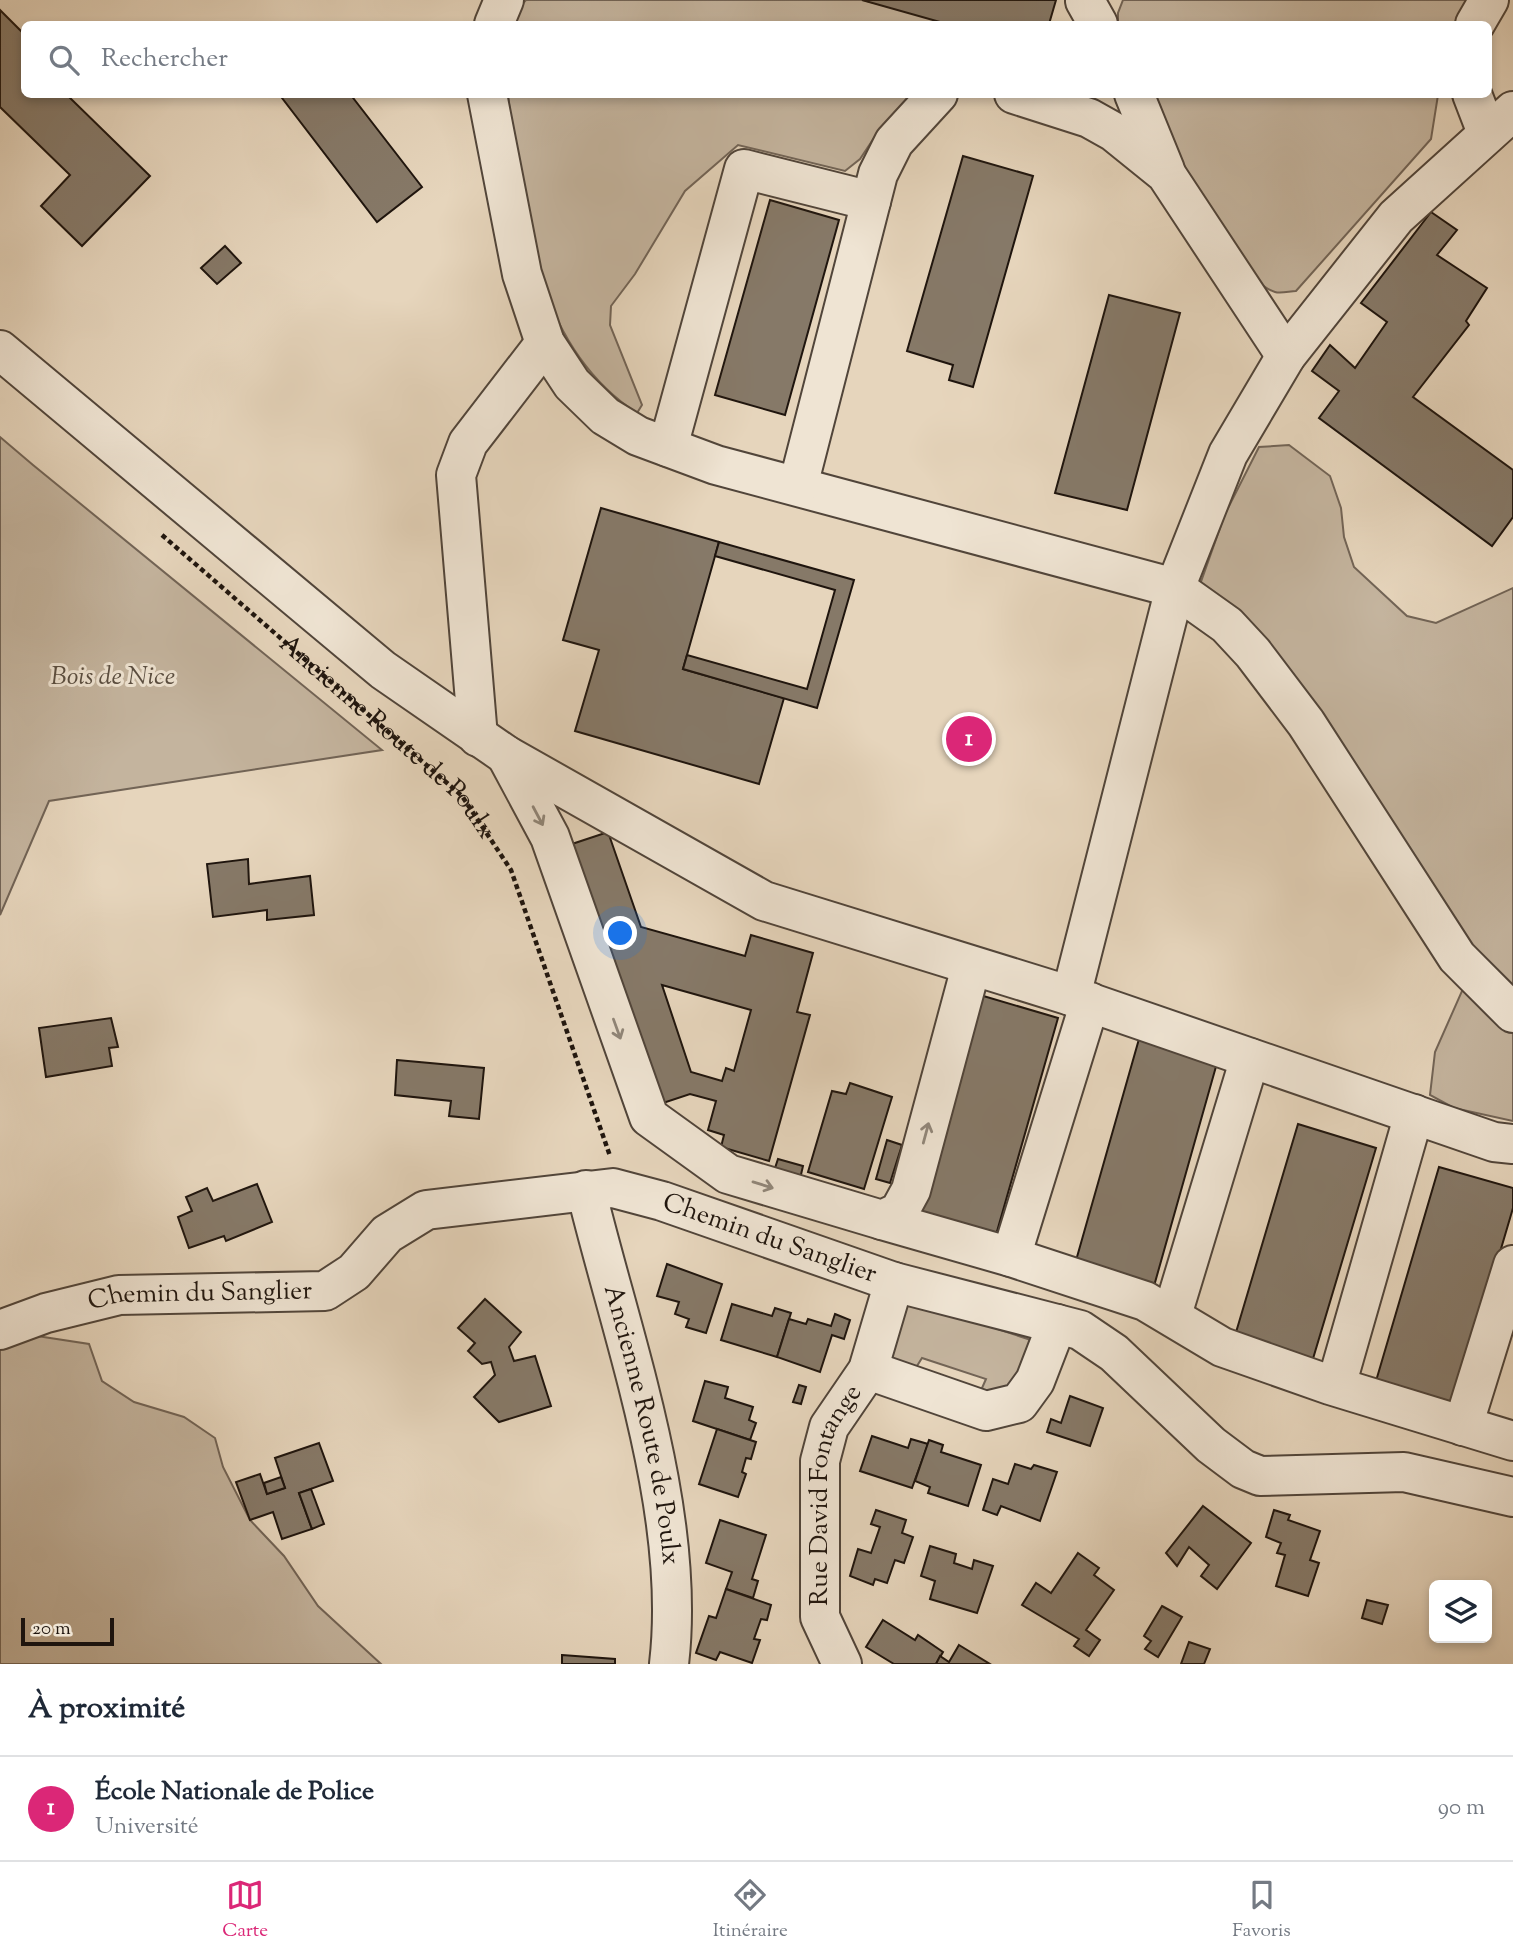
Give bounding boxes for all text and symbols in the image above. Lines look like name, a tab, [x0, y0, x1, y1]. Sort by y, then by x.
search box	[21, 21, 1492, 98]
icon: search	[45, 41, 83, 79]
text: Rechercher	[101, 41, 228, 78]
street label: Ancienne Route de Poulx	[271, 626, 504, 846]
park label: Bois de Nice	[51, 659, 175, 696]
pin: 1	[946, 713, 992, 765]
one-way arrow	[531, 805, 545, 825]
your location	[603, 916, 637, 950]
one-way arrow	[612, 1017, 625, 1039]
one-way arrow	[920, 1122, 933, 1144]
one-way arrow	[751, 1179, 773, 1192]
street label: Chemin du Sanglier	[657, 1184, 882, 1293]
street label: Chemin du Sanglier	[84, 1273, 313, 1321]
street label: Ancienne Route de Poulx	[594, 1281, 689, 1567]
street label: Rue David Fontange	[800, 1377, 871, 1606]
map controls	[1429, 1580, 1492, 1643]
button: layers	[1429, 1580, 1492, 1643]
scale bar	[21, 1615, 114, 1647]
text: 20 m	[32, 1616, 71, 1643]
text: À proximité	[28, 1688, 185, 1731]
text: École Nationale de Police	[95, 1774, 374, 1811]
text: 1	[47, 1792, 55, 1825]
text: 90 m	[1438, 1792, 1485, 1825]
text: Université	[95, 1811, 199, 1844]
tab: Carte	[222, 1876, 268, 1945]
tab: Itinéraire	[713, 1876, 788, 1945]
tab: Favoris	[1232, 1876, 1291, 1945]

